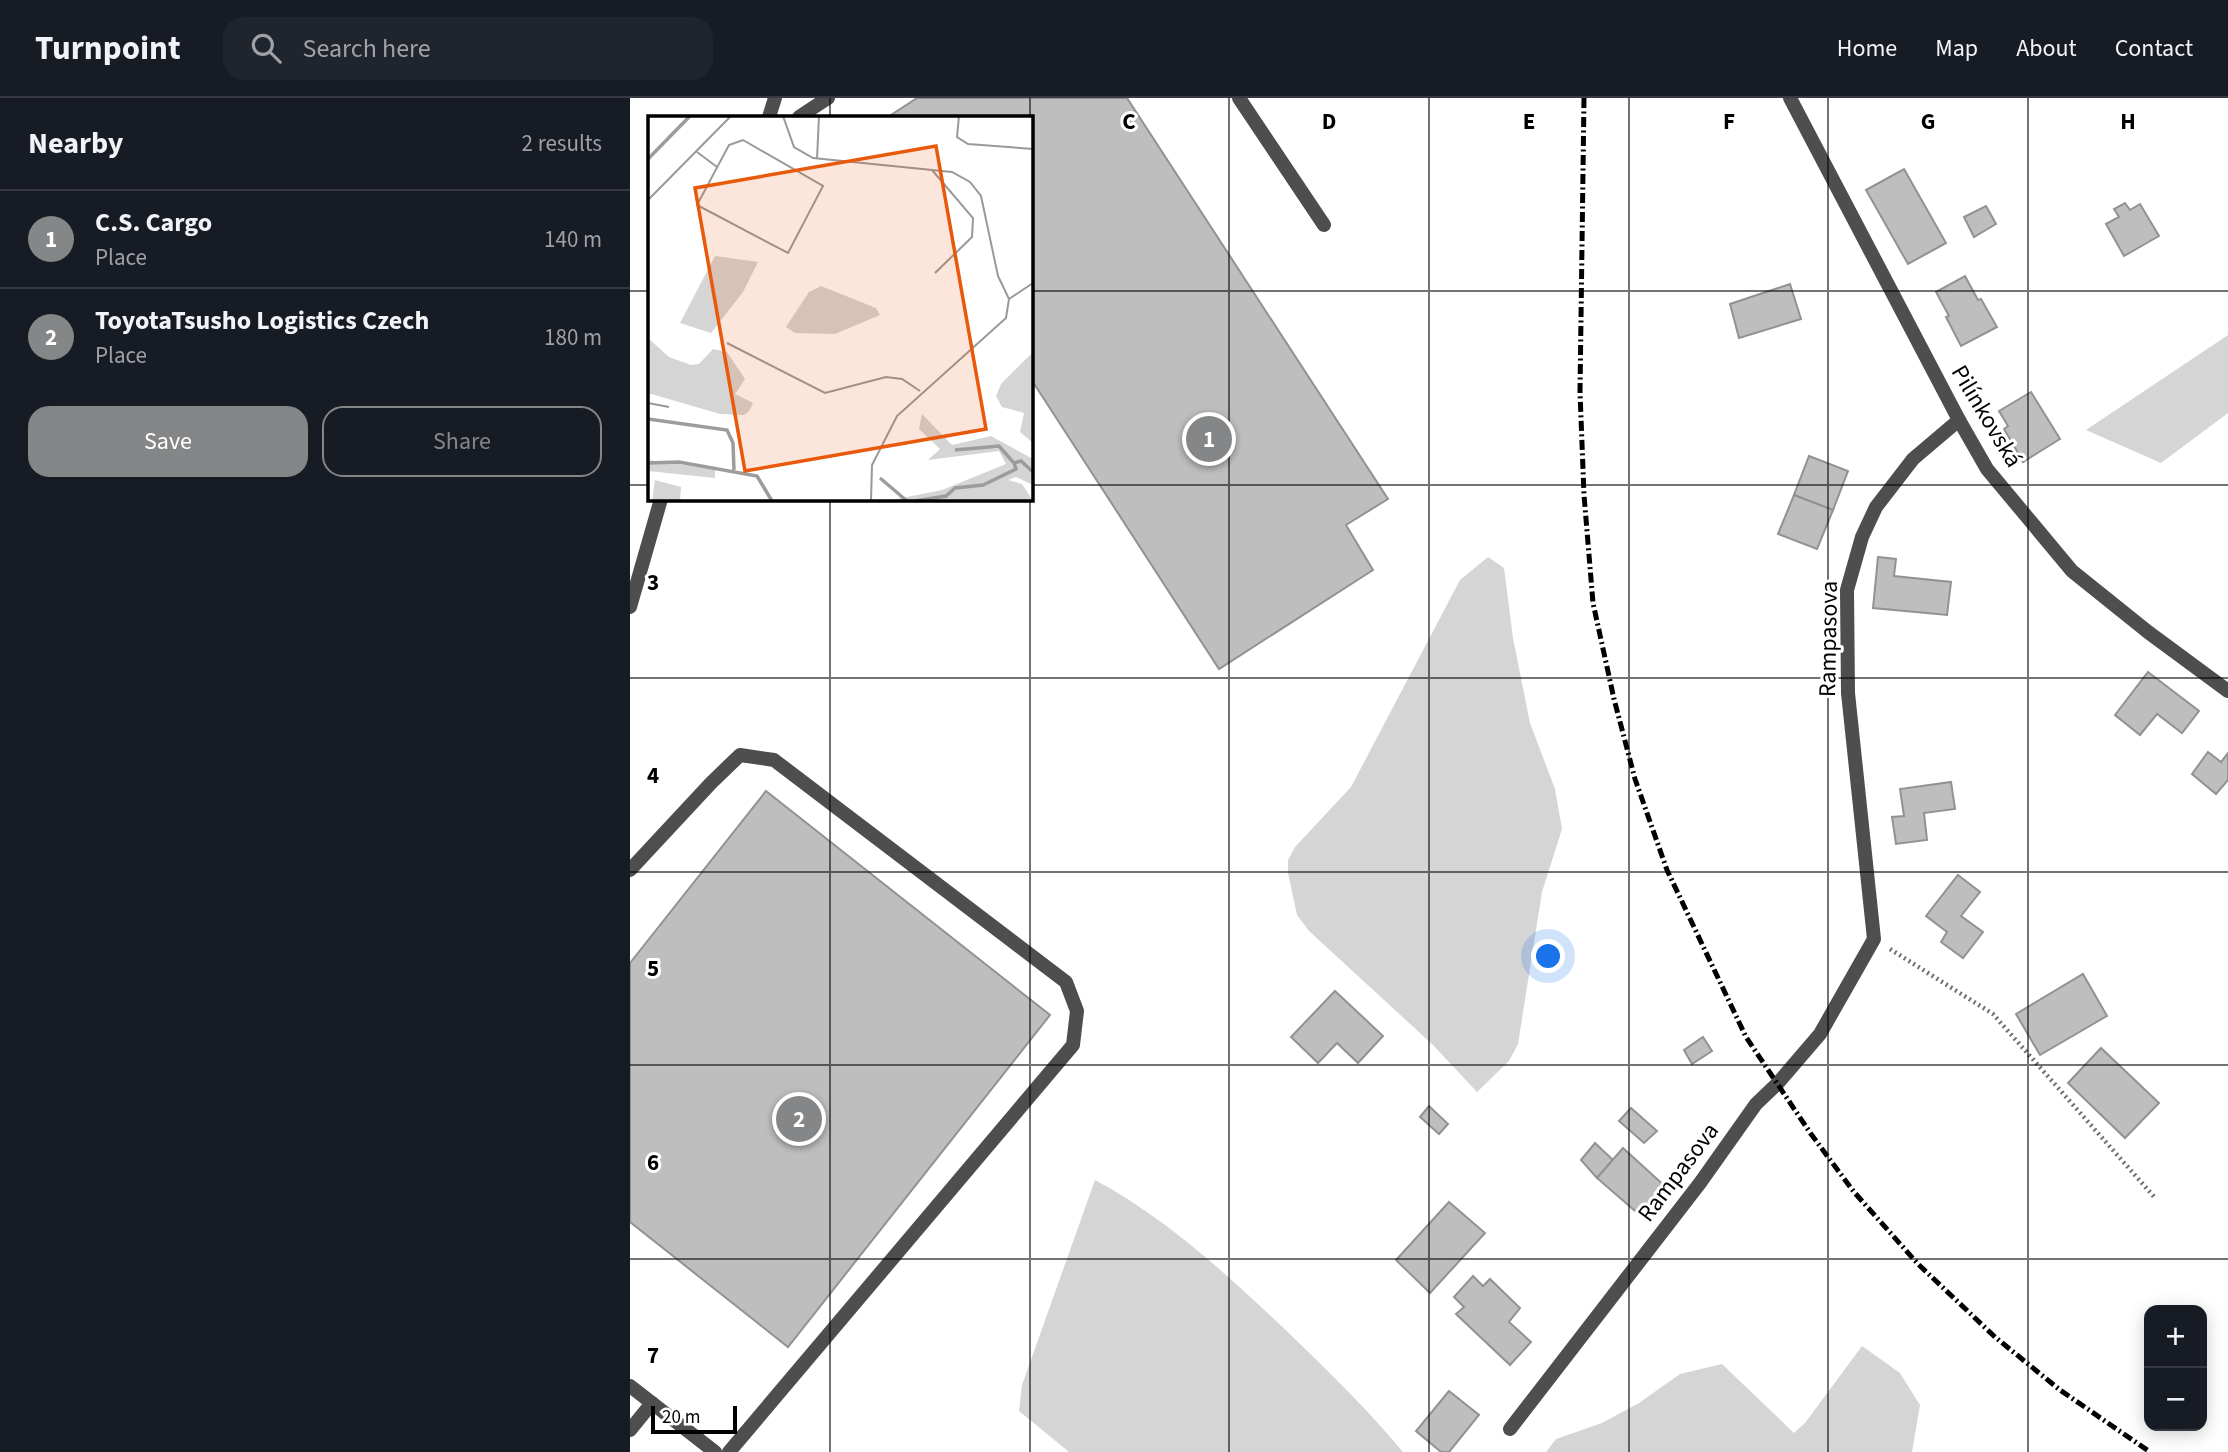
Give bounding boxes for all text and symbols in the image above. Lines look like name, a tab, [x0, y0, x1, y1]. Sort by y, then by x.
search box	[223, 17, 713, 80]
text: Turnpoint	[35, 25, 181, 72]
icon: search	[247, 29, 285, 67]
text: Search here	[303, 30, 431, 67]
text: Home	[1837, 31, 1897, 66]
text: Map	[1935, 31, 1978, 66]
text: About	[2016, 31, 2077, 66]
text: Contact	[2115, 31, 2193, 66]
text: C	[1122, 105, 1136, 138]
text: D	[1322, 105, 1336, 138]
text: E	[1523, 105, 1535, 138]
text: F	[1723, 105, 1735, 138]
text: G	[1921, 105, 1935, 138]
text: H	[2120, 105, 2136, 138]
inset map	[648, 116, 1032, 500]
text: Nearby	[28, 122, 123, 165]
text: 2 results	[522, 127, 602, 160]
text: C.S. Cargo	[95, 204, 212, 241]
text: 1	[45, 223, 57, 256]
text: 140 m	[544, 223, 602, 256]
text: Place	[95, 241, 147, 274]
text: ToyotaTsusho Logistics Czech	[95, 302, 429, 339]
text: 2	[45, 321, 57, 354]
text: 180 m	[544, 321, 602, 354]
text: Place	[95, 339, 147, 372]
street label: Pilínkovská	[1942, 358, 2031, 474]
button: Save	[28, 406, 308, 477]
button: Share	[322, 406, 602, 477]
pin: 1	[1186, 413, 1232, 465]
text: 3	[647, 566, 659, 599]
street label: Rampasova	[1810, 580, 1847, 698]
text: 4	[647, 759, 659, 792]
your location	[1531, 939, 1565, 973]
text: 5	[647, 952, 659, 985]
pin: 2	[776, 1093, 822, 1145]
street label: Rampasova	[1629, 1115, 1727, 1229]
text: 6	[647, 1146, 659, 1179]
map controls	[2144, 1305, 2207, 1431]
button: +	[2144, 1305, 2207, 1368]
text: 7	[647, 1339, 659, 1372]
button: −	[2144, 1368, 2207, 1431]
scale bar	[651, 1403, 737, 1435]
text: 20 m	[662, 1404, 700, 1431]

